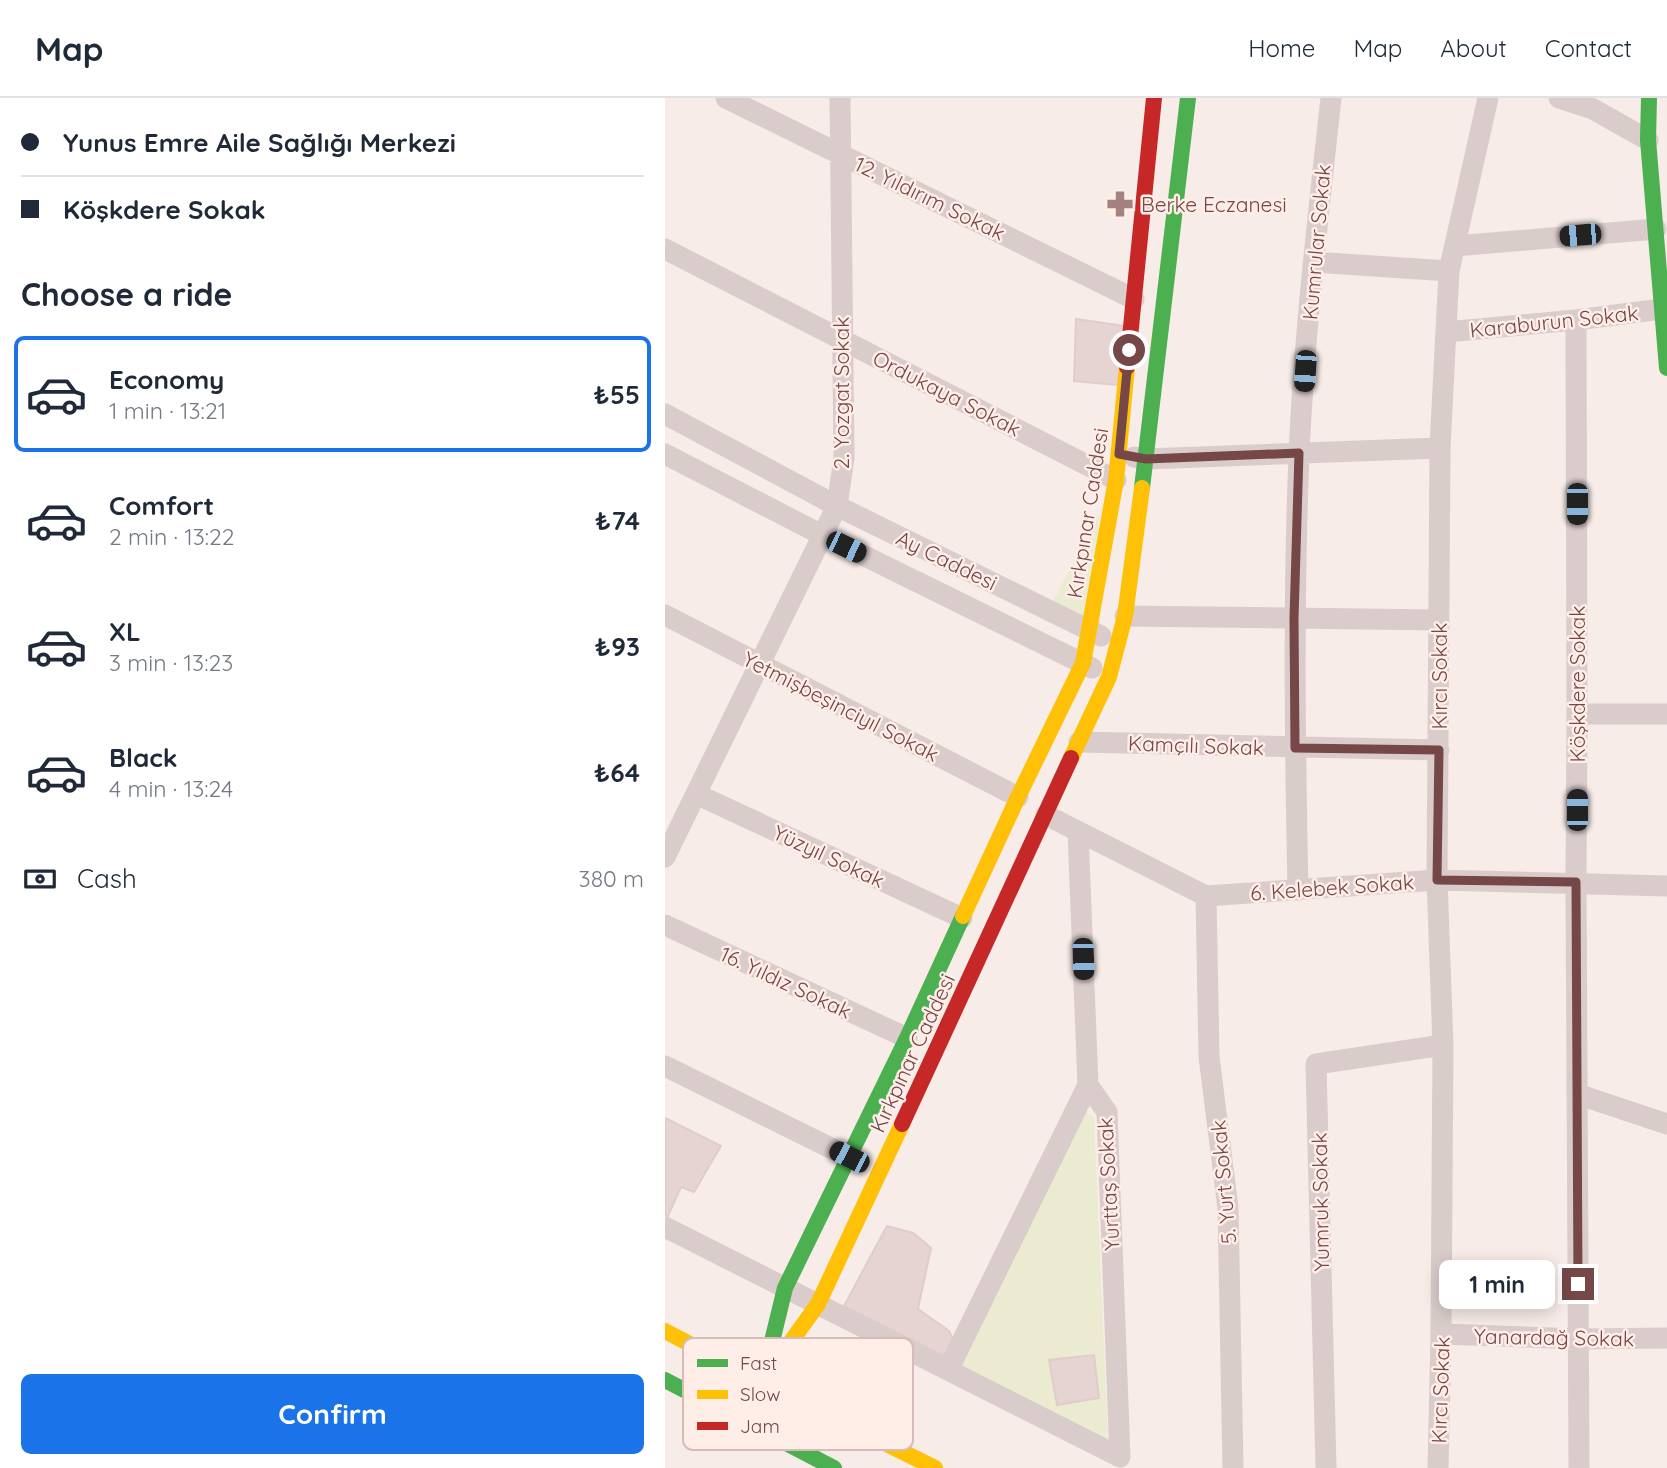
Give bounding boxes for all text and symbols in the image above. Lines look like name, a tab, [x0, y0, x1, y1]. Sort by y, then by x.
text: Map	[35, 28, 103, 69]
text: Home	[1248, 33, 1315, 63]
text: Map	[1353, 33, 1402, 63]
text: About	[1440, 33, 1507, 63]
text: Contact	[1545, 33, 1632, 63]
text: Yunus Emre Aile Sağlığı Merkezi	[63, 126, 456, 159]
street label: 12. Yıldırım Sokak	[851, 150, 1009, 246]
street label: Kumrular Sokak	[1296, 163, 1336, 321]
pharmacy icon: Berke Eczanesi	[1105, 189, 1135, 219]
place label: Berke Eczanesi	[1141, 191, 1287, 217]
text: Köşkdere Sokak	[63, 193, 266, 226]
car	[1559, 223, 1602, 247]
text: Choose a ride	[21, 274, 233, 314]
street label: Karaburun Sokak	[1468, 299, 1640, 343]
street label: 2. Yozgat Sokak	[828, 317, 854, 469]
route start	[1113, 334, 1145, 366]
street label: Ordukaya Sokak	[869, 345, 1025, 441]
car	[1294, 349, 1317, 393]
icon: car	[25, 363, 88, 426]
text: Economy	[109, 363, 224, 396]
text: ₺55	[594, 378, 640, 411]
text: 1 min · 13:21	[109, 396, 226, 425]
street label: Kırkpınar Caddesi	[1061, 426, 1113, 600]
car	[1567, 483, 1588, 525]
icon: car	[25, 489, 88, 552]
text: Comfort	[109, 489, 214, 522]
text: ₺74	[595, 504, 640, 537]
text: 2 min · 13:22	[109, 522, 235, 551]
street label: Ay Caddesi	[892, 524, 1002, 596]
car	[823, 528, 870, 566]
street label: Köşkdere Sokak	[1564, 606, 1590, 762]
icon: car	[25, 615, 88, 678]
text: XL	[109, 615, 141, 648]
street label: Kırcı Sokak	[1426, 623, 1452, 730]
text: ₺93	[595, 630, 640, 663]
street label: Yetmişbeşinciyıl Sokak	[739, 645, 943, 767]
text: 3 min · 13:23	[109, 648, 233, 677]
street label: Kamçılı Sokak	[1128, 730, 1264, 760]
icon: car	[25, 741, 88, 804]
text: Black	[109, 741, 178, 774]
text: ₺64	[594, 756, 640, 789]
text: 4 min · 13:24	[109, 774, 233, 803]
car	[1567, 789, 1588, 831]
street label: Yüzyıl Sokak	[769, 819, 889, 893]
icon: cash	[21, 860, 59, 898]
text: Cash	[77, 862, 137, 895]
text: 380 m	[579, 864, 644, 893]
street label: 6. Kelebek Sokak	[1249, 868, 1415, 906]
car	[1072, 938, 1095, 980]
street label: 16. Yıldız Sokak	[716, 940, 856, 1024]
street label: Kırkpınar Caddesi	[864, 970, 960, 1136]
street label: Yurttaş Sokak	[1092, 1117, 1124, 1251]
street label: 5. Yurt Sokak	[1205, 1119, 1241, 1245]
street label: Yumruk Sokak	[1306, 1132, 1334, 1272]
car	[826, 1138, 873, 1176]
callout: 1 min	[1438, 1260, 1553, 1308]
route end	[1562, 1268, 1594, 1300]
text: 1 min	[1469, 1270, 1525, 1299]
street label: Yanardağ Sokak	[1474, 1323, 1634, 1351]
street label: Kırcı Sokak	[1425, 1336, 1455, 1444]
legend	[683, 1338, 913, 1450]
text: Fast	[740, 1351, 777, 1375]
button: Confirm	[21, 1374, 644, 1454]
text: Slow	[740, 1382, 781, 1406]
text: Jam	[740, 1414, 780, 1438]

